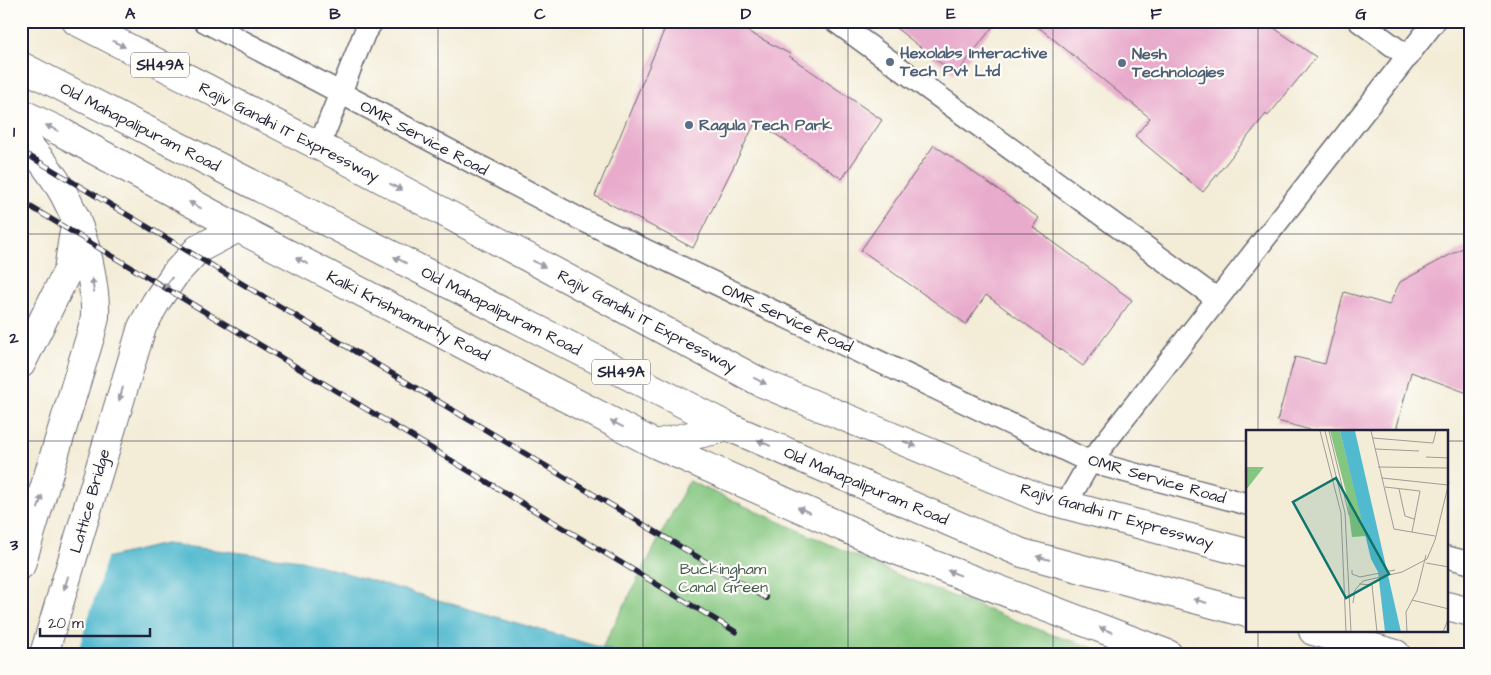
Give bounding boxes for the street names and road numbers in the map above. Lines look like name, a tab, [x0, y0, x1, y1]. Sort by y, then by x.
road number: SH49A	[131, 52, 189, 78]
street label: Old Mahapalipuram Road	[56, 77, 224, 177]
street label: Rajiv Gandhi IT Expressway	[195, 77, 383, 188]
street label: OMR Service Road	[356, 95, 492, 181]
street label: Old Mahapalipuram Road	[417, 261, 585, 361]
street label: Rajiv Gandhi IT Expressway	[553, 264, 741, 379]
street label: Kalki Krishnamurty Road	[322, 265, 493, 368]
street label: OMR Service Road	[718, 278, 856, 358]
road number: SH49A	[592, 360, 650, 384]
street label: Old Mahapalipuram Road	[780, 441, 952, 531]
street label: Lattice Bridge	[65, 446, 116, 556]
street label: OMR Service Road	[1086, 449, 1228, 509]
street label: Rajiv Gandhi IT Expressway	[1018, 478, 1216, 555]

